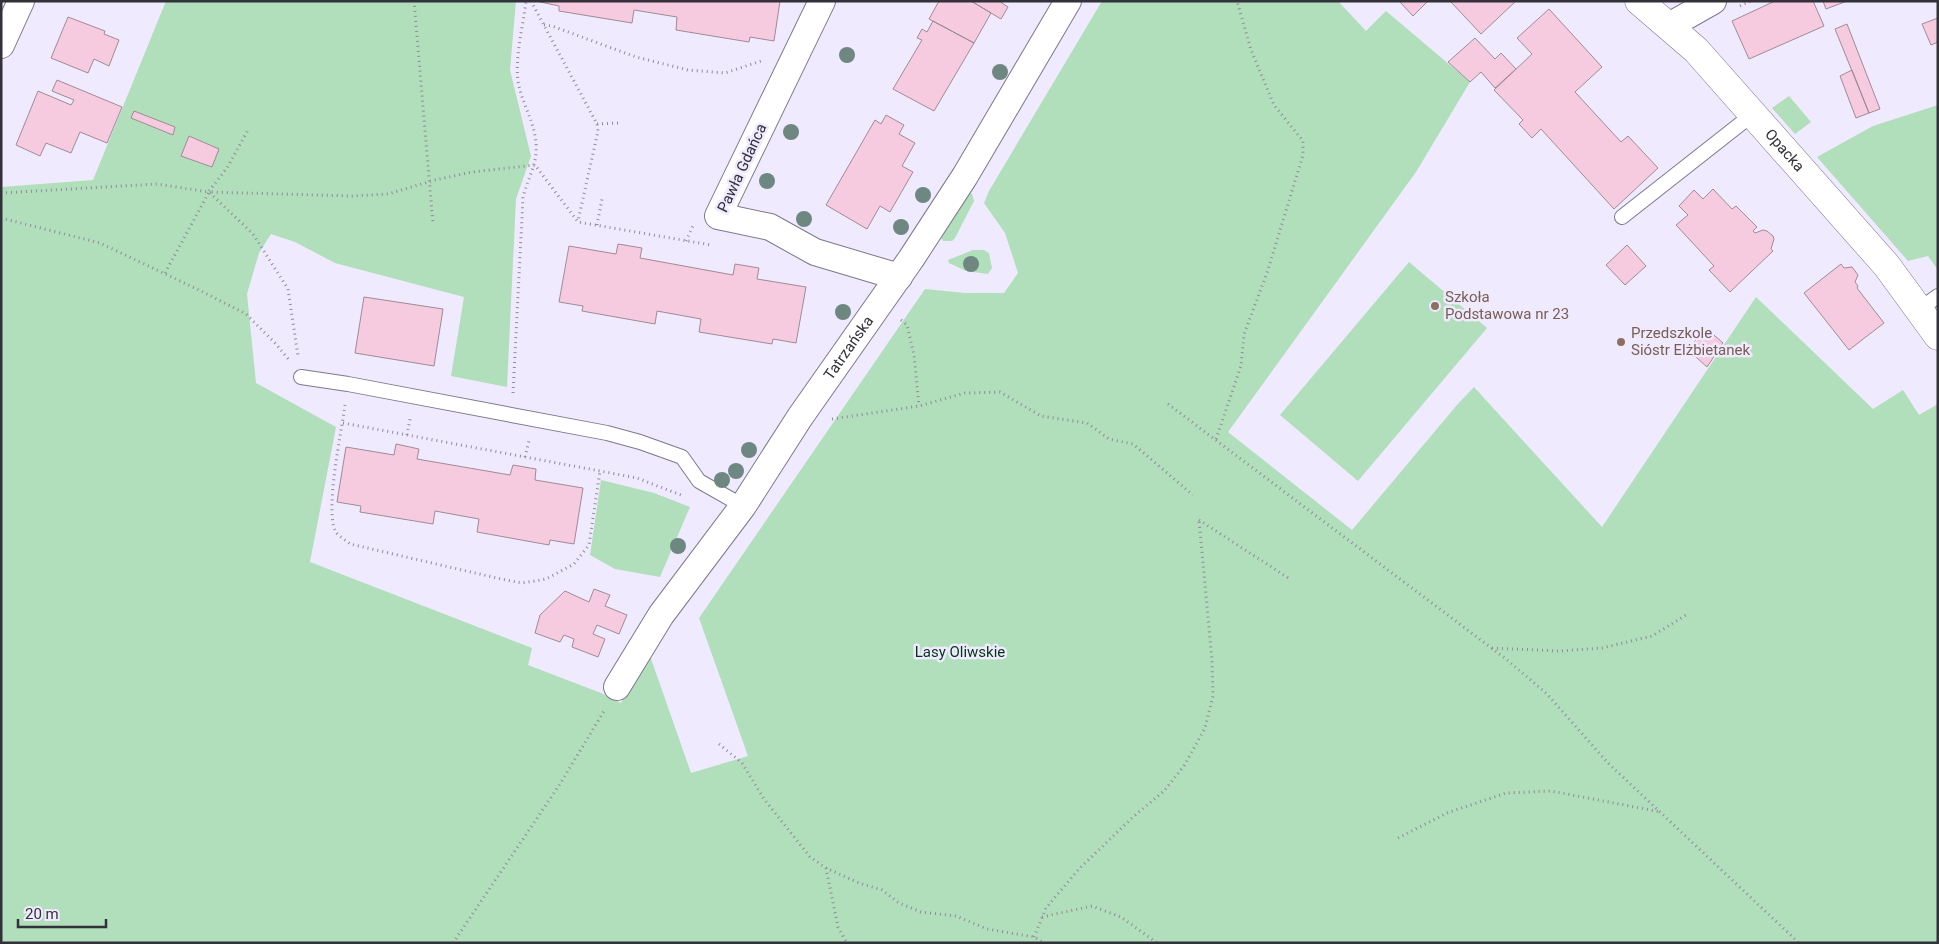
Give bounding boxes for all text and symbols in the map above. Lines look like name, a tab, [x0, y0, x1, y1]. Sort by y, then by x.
street label: Pawła Gdańca	[714, 121, 770, 215]
street label: Opacka	[1761, 125, 1808, 175]
place label: Szkoła Podstawowa nr 23	[1445, 288, 1569, 323]
marker: Szkoła Podstawowa nr 23	[1429, 300, 1441, 312]
street label: Tatrzańska	[820, 312, 877, 383]
place label: Przedszkole Sióstr Elżbietanek	[1631, 324, 1751, 359]
marker: Przedszkole Sióstr Elżbietanek	[1615, 336, 1627, 348]
park label: Lasy Oliwskie	[915, 643, 1005, 661]
scale bar	[18, 896, 105, 928]
text: 20 m	[25, 905, 59, 923]

